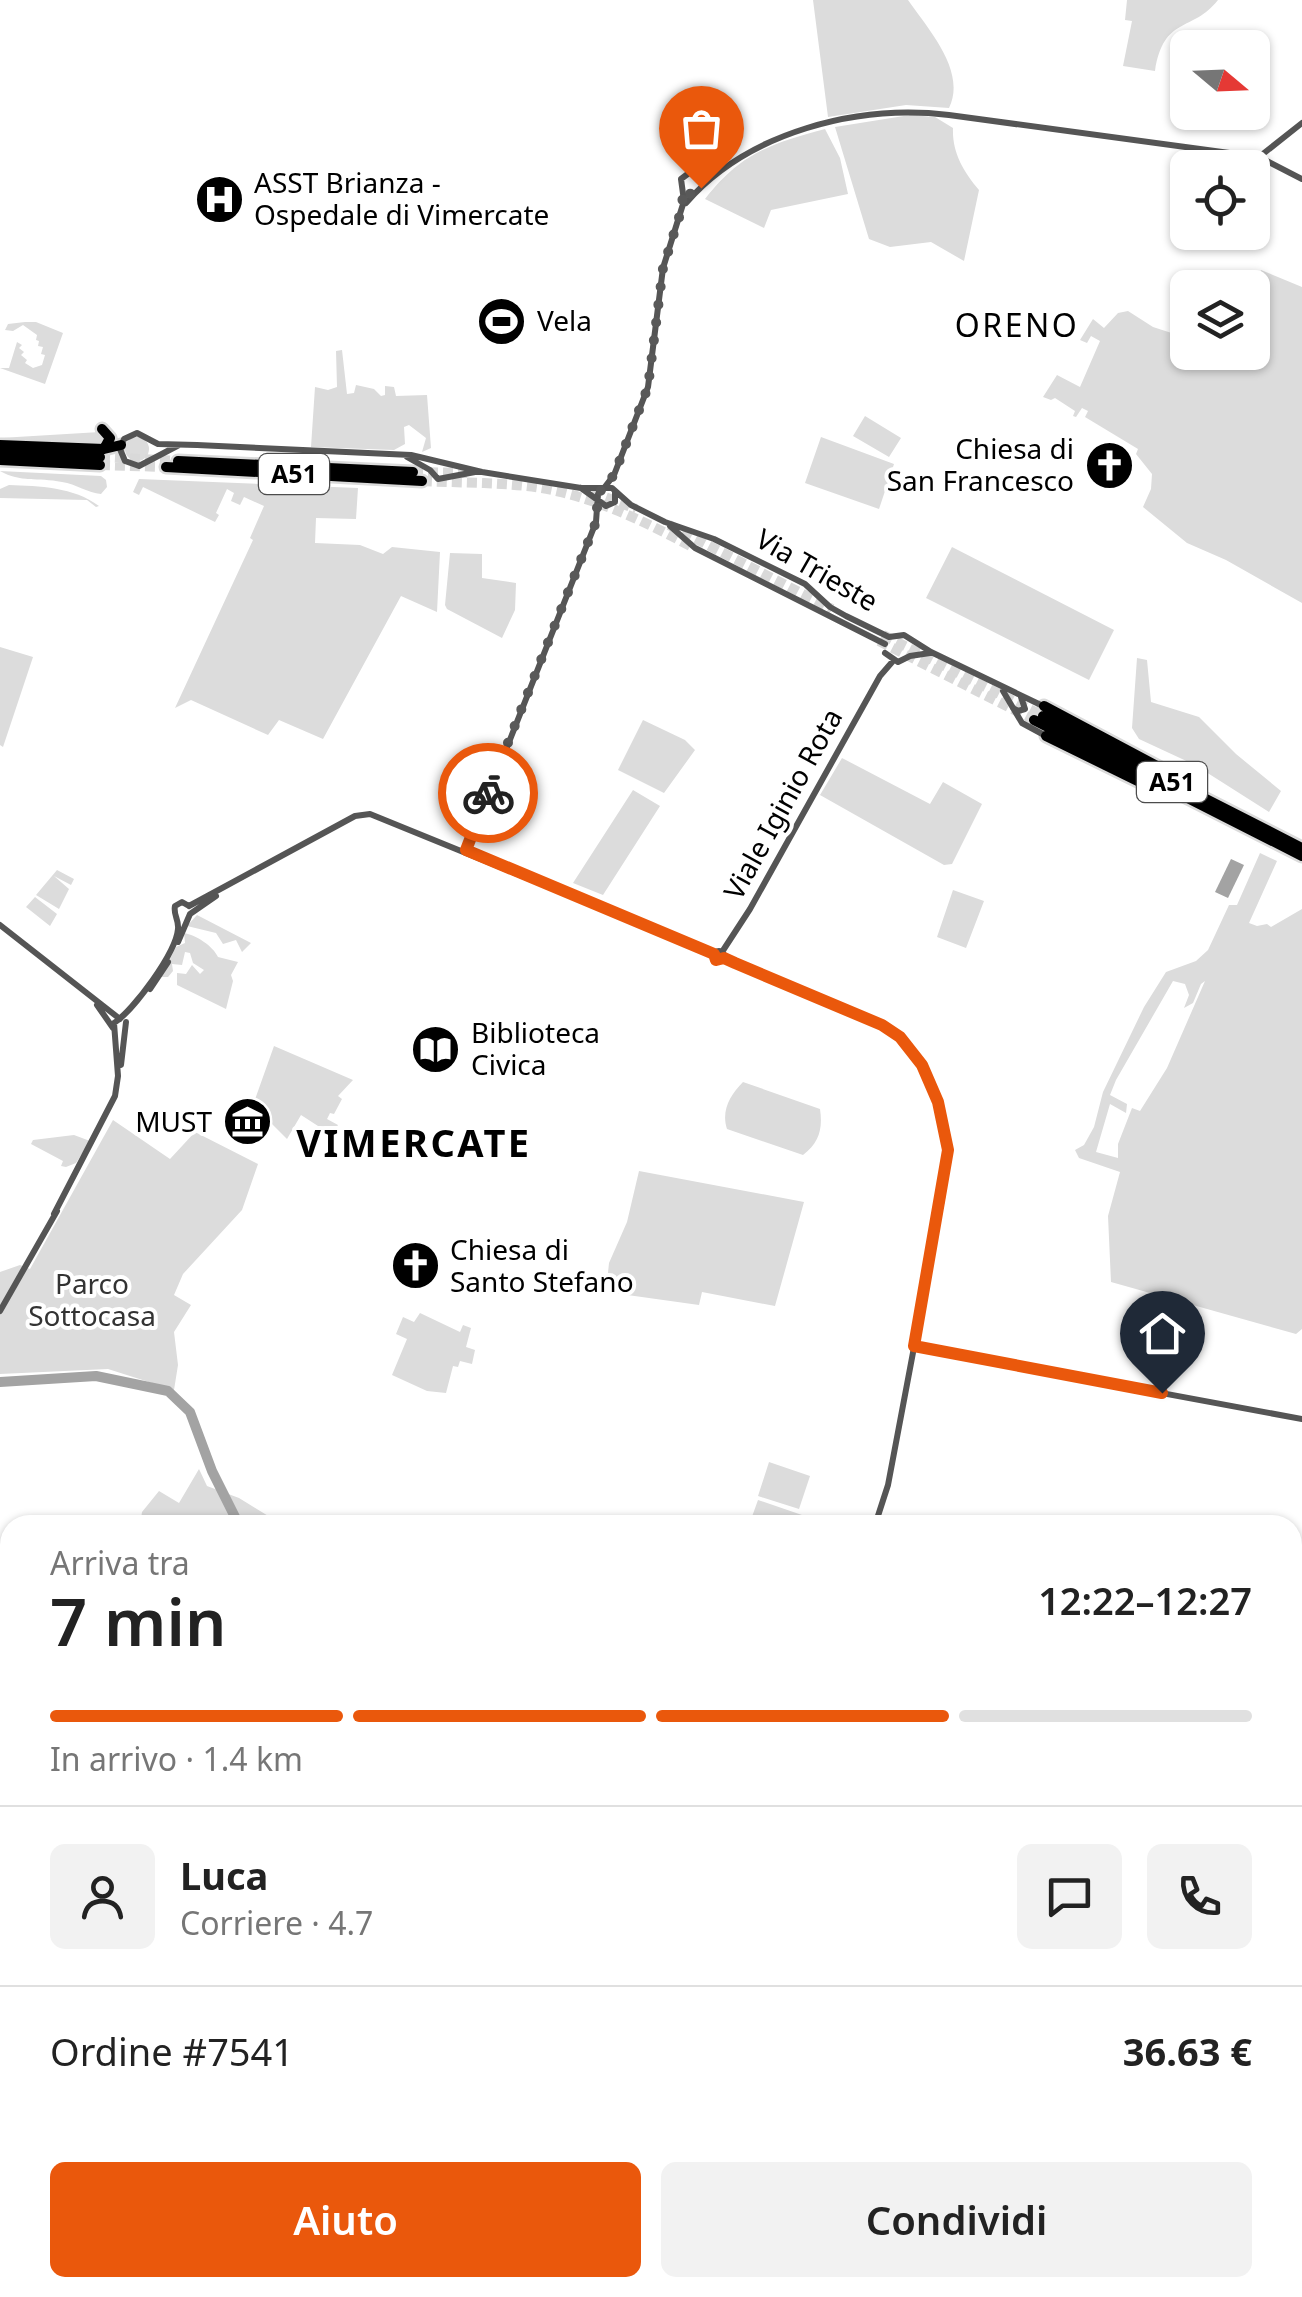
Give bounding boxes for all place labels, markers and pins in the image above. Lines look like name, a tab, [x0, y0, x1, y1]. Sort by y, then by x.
pin	[659, 86, 744, 189]
place label: ASST Brianza - Ospedale di Vimercate	[254, 163, 549, 233]
hospital icon: ASST Brianza - Ospedale di Vimercate	[193, 173, 245, 225]
sports icon: Vela	[476, 295, 528, 347]
place label: Vela	[537, 301, 592, 339]
place label: Chiesa di San Francesco	[887, 429, 1074, 499]
church icon: Chiesa di San Francesco	[1083, 439, 1135, 491]
place label: Biblioteca Civica	[471, 1013, 600, 1083]
library icon: Biblioteca Civica	[410, 1023, 462, 1075]
museum icon: MUST	[221, 1096, 273, 1148]
place label: MUST	[135, 1102, 212, 1140]
place label: Chiesa di Santo Stefano	[450, 1230, 634, 1300]
church icon: Chiesa di Santo Stefano	[389, 1240, 441, 1292]
pin	[1120, 1291, 1205, 1394]

